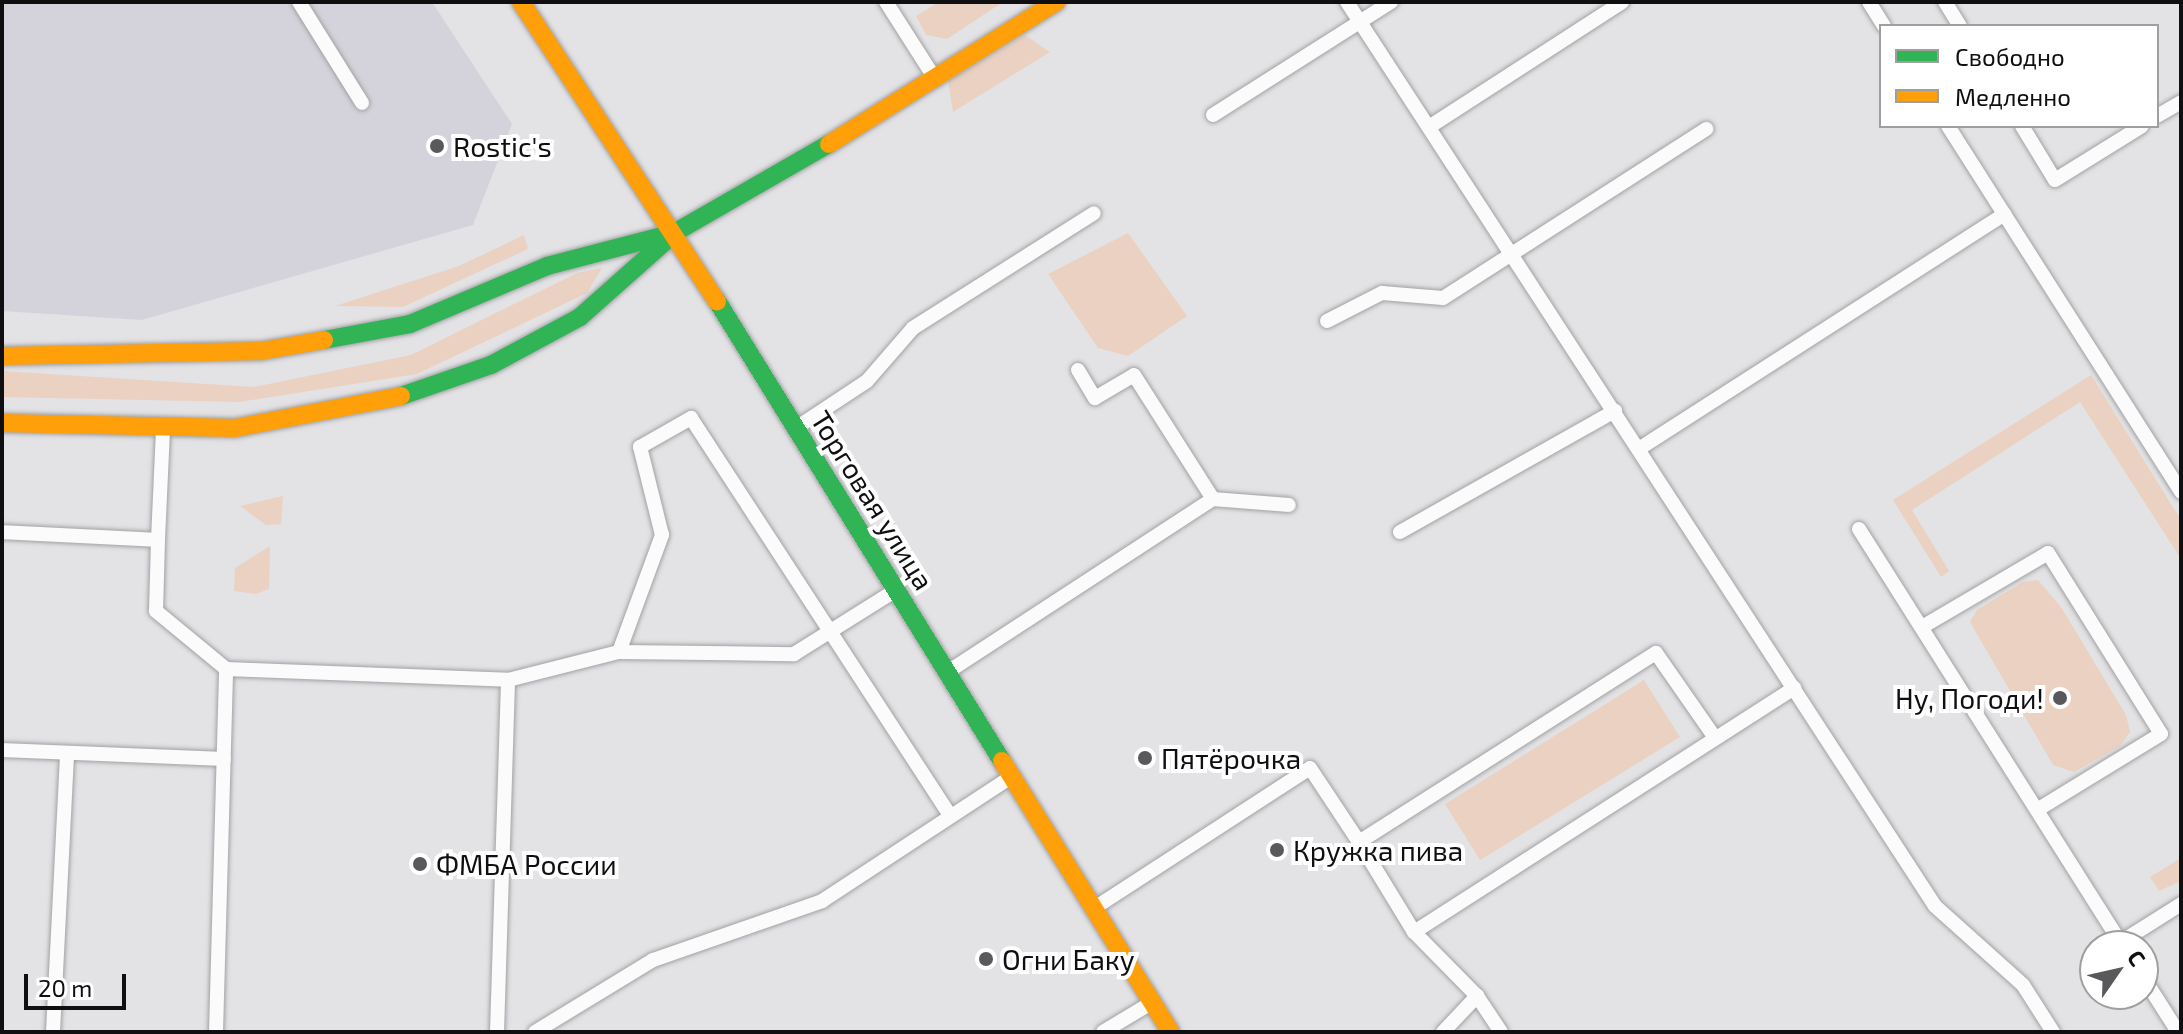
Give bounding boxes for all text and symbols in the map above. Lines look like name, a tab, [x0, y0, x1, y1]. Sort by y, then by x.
legend	[1879, 24, 2159, 128]
text: Свободно	[1955, 42, 2065, 71]
text: Медленно	[1955, 82, 2071, 111]
place label: Rostic's	[453, 129, 552, 163]
marker: Rostic's	[428, 137, 446, 155]
street label: Торговая улица	[804, 404, 942, 596]
place label: Ну, Погоди!	[1895, 681, 2044, 715]
marker: Ну, Погоди!	[2051, 689, 2069, 707]
place label: Пятёрочка	[1161, 741, 1301, 775]
marker: Пятёрочка	[1136, 749, 1154, 767]
place label: Кружка пива	[1293, 833, 1463, 867]
marker: Кружка пива	[1268, 841, 1286, 859]
place label: ФМБА России	[436, 847, 617, 881]
marker: ФМБА России	[411, 855, 429, 873]
north arrow	[2079, 930, 2159, 1010]
place label: Огни Баку	[1002, 942, 1135, 976]
text: С	[2123, 945, 2152, 970]
marker: Огни Баку	[977, 950, 995, 968]
scale bar	[28, 958, 130, 1008]
text: 20 m	[38, 973, 92, 1002]

